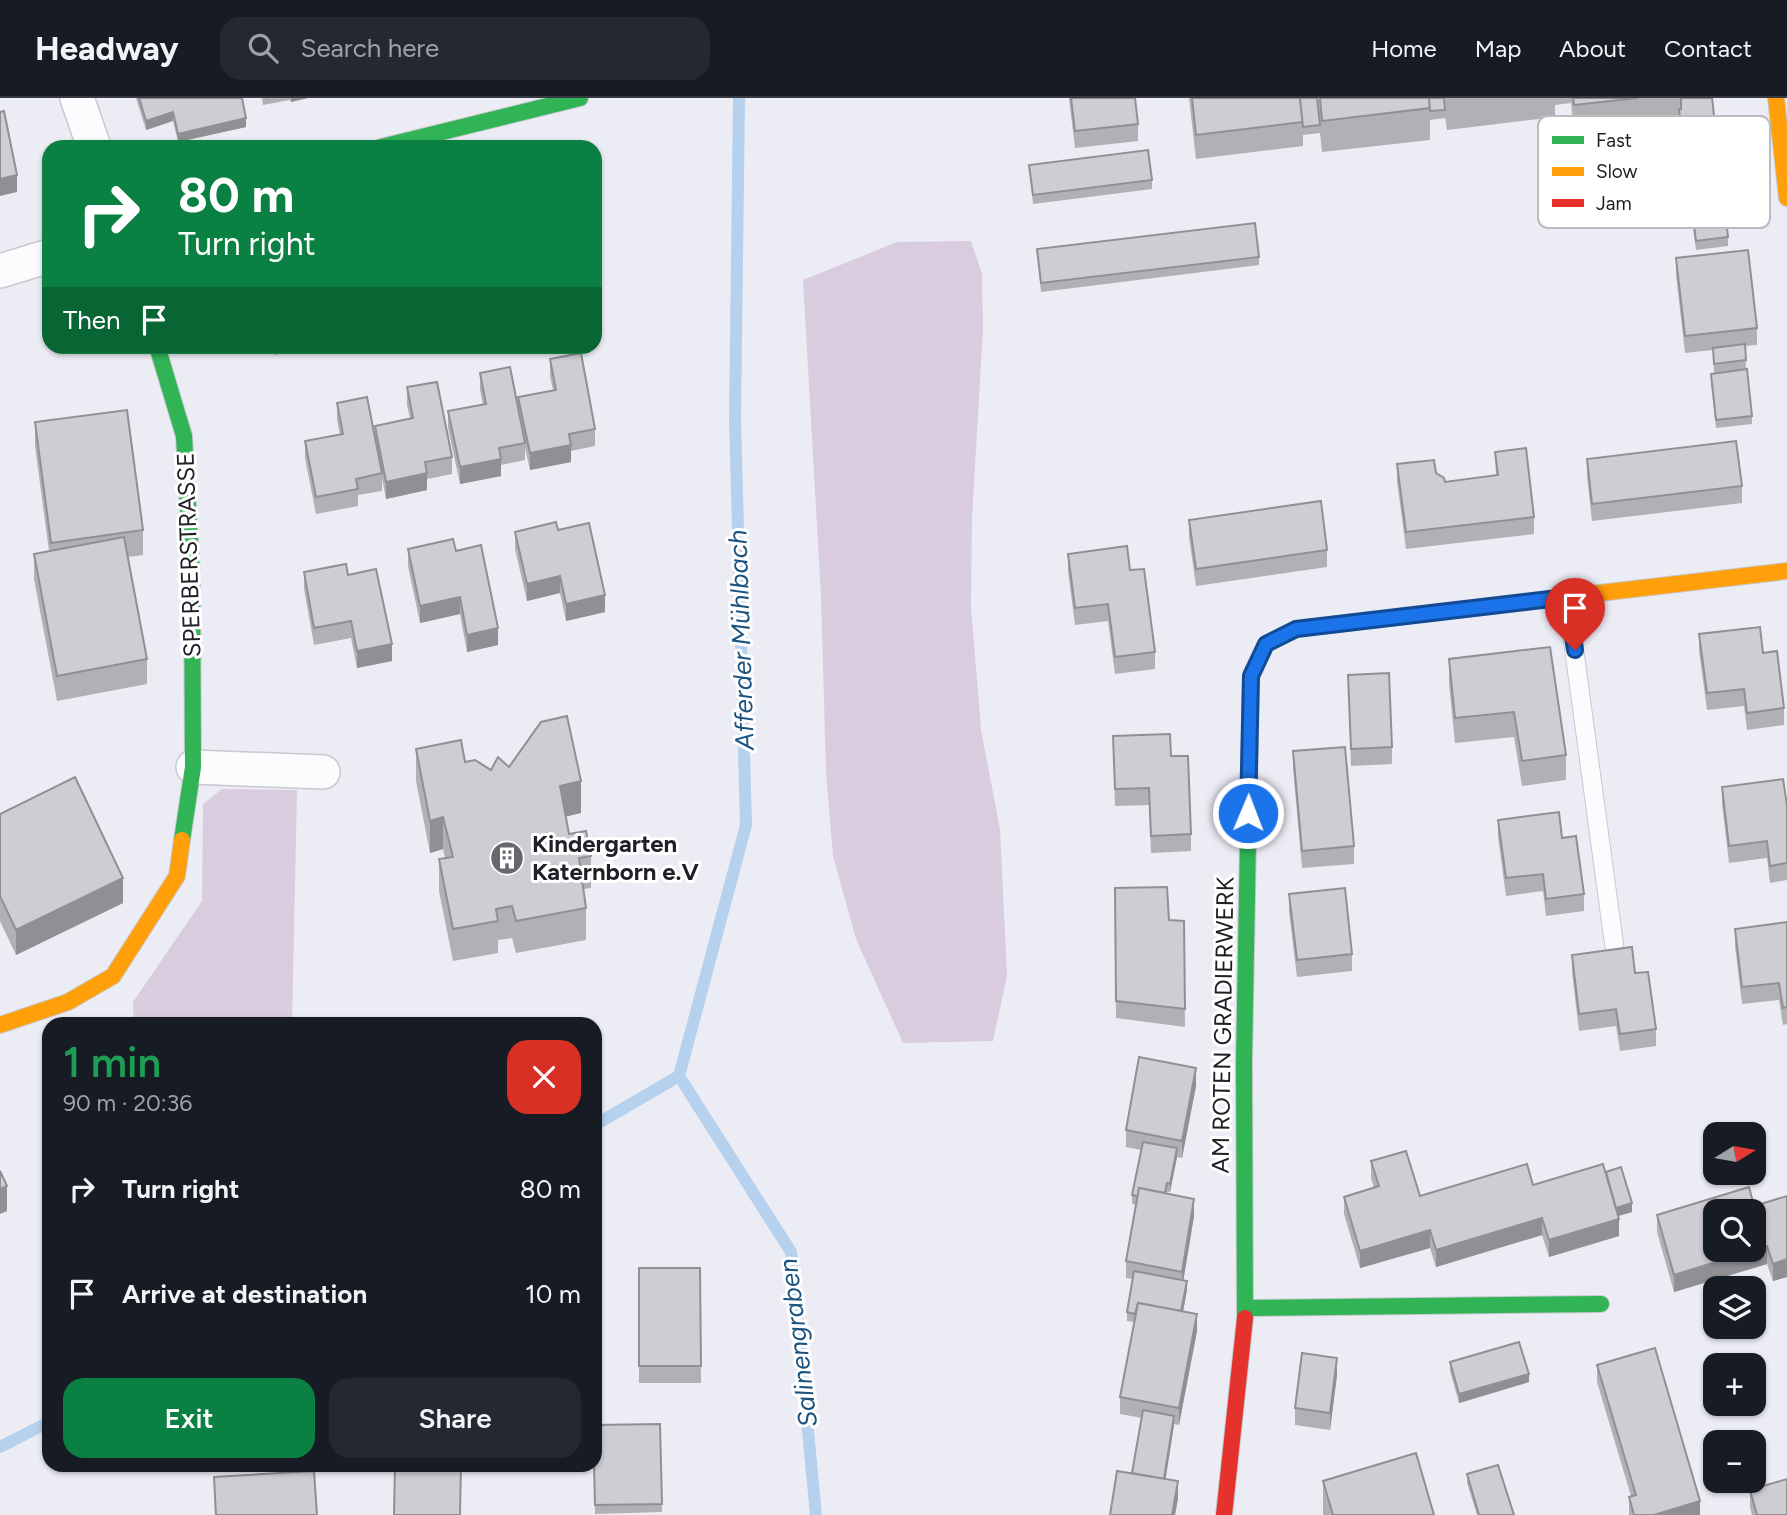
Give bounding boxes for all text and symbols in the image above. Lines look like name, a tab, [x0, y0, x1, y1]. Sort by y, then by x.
search box	[220, 17, 710, 80]
text: Headway	[35, 29, 178, 68]
icon: search	[244, 29, 282, 67]
text: Search here	[300, 32, 439, 64]
text: Home	[1371, 34, 1437, 63]
text: Map	[1475, 34, 1521, 63]
text: About	[1559, 34, 1626, 63]
text: Contact	[1664, 34, 1752, 63]
legend	[1538, 116, 1770, 228]
text: Fast	[1596, 129, 1632, 152]
text: Slow	[1596, 160, 1638, 183]
text: 80 m	[178, 165, 294, 224]
icon: right	[63, 168, 154, 259]
text: Jam	[1596, 192, 1632, 215]
text: Turn right	[178, 225, 316, 263]
icon: arrive	[135, 301, 173, 339]
text: Then	[63, 304, 121, 336]
street label: SPERBERSTRASSE	[170, 452, 207, 658]
water label: Afferder Mühlbach	[721, 529, 761, 752]
pin	[1545, 578, 1605, 650]
icon: arrive	[1556, 589, 1594, 627]
position arrow	[1211, 776, 1285, 850]
place label: Kindergarten Katernborn e.V	[532, 829, 699, 886]
building icon: Kindergarten Katernborn e.V	[488, 839, 526, 877]
street label: AM ROTEN GRADIERWERK	[1205, 876, 1240, 1174]
text: 1 min	[63, 1037, 161, 1088]
button: close	[507, 1040, 581, 1114]
text: 90 m · 20:36	[63, 1089, 192, 1117]
north arrow	[1703, 1122, 1766, 1185]
map controls	[1703, 1122, 1766, 1493]
icon: right	[63, 1170, 101, 1208]
text: Turn right	[122, 1173, 239, 1205]
text: 80 m	[520, 1173, 581, 1205]
button: search	[1703, 1199, 1766, 1262]
water label: Salinengraben	[772, 1257, 824, 1429]
icon: arrive	[63, 1275, 101, 1313]
button: layers	[1703, 1276, 1766, 1339]
text: Arrive at destination	[122, 1278, 367, 1310]
text: 10 m	[525, 1278, 581, 1310]
button: +	[1703, 1353, 1766, 1416]
button: Exit	[63, 1378, 315, 1458]
button: Share	[329, 1378, 581, 1458]
button: −	[1703, 1430, 1766, 1493]

